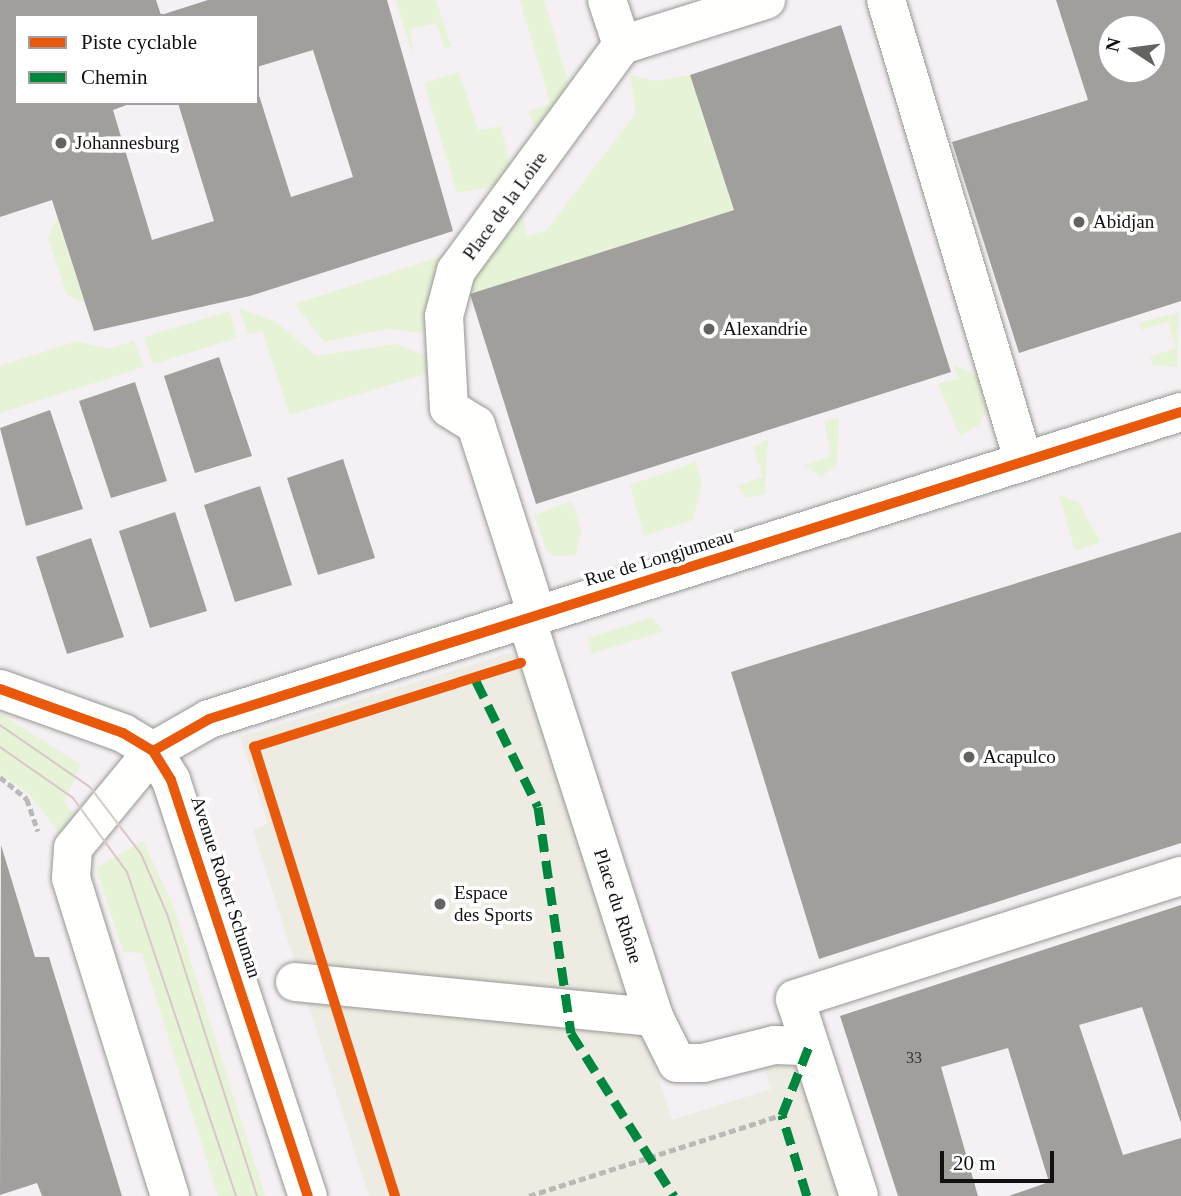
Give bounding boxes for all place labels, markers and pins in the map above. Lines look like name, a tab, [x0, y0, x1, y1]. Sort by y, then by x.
place label: Johannesburg	[75, 132, 179, 154]
marker: Johannesburg	[53, 135, 69, 151]
place label: Abidjan	[1093, 211, 1154, 233]
marker: Abidjan	[1071, 214, 1087, 230]
place label: Alexandrie	[723, 318, 807, 340]
marker: Alexandrie	[701, 321, 717, 337]
place label: Acapulco	[983, 746, 1056, 768]
marker: Acapulco	[961, 749, 977, 765]
place label: Espace des Sports	[454, 882, 533, 926]
marker: Espace des Sports	[432, 896, 448, 912]

